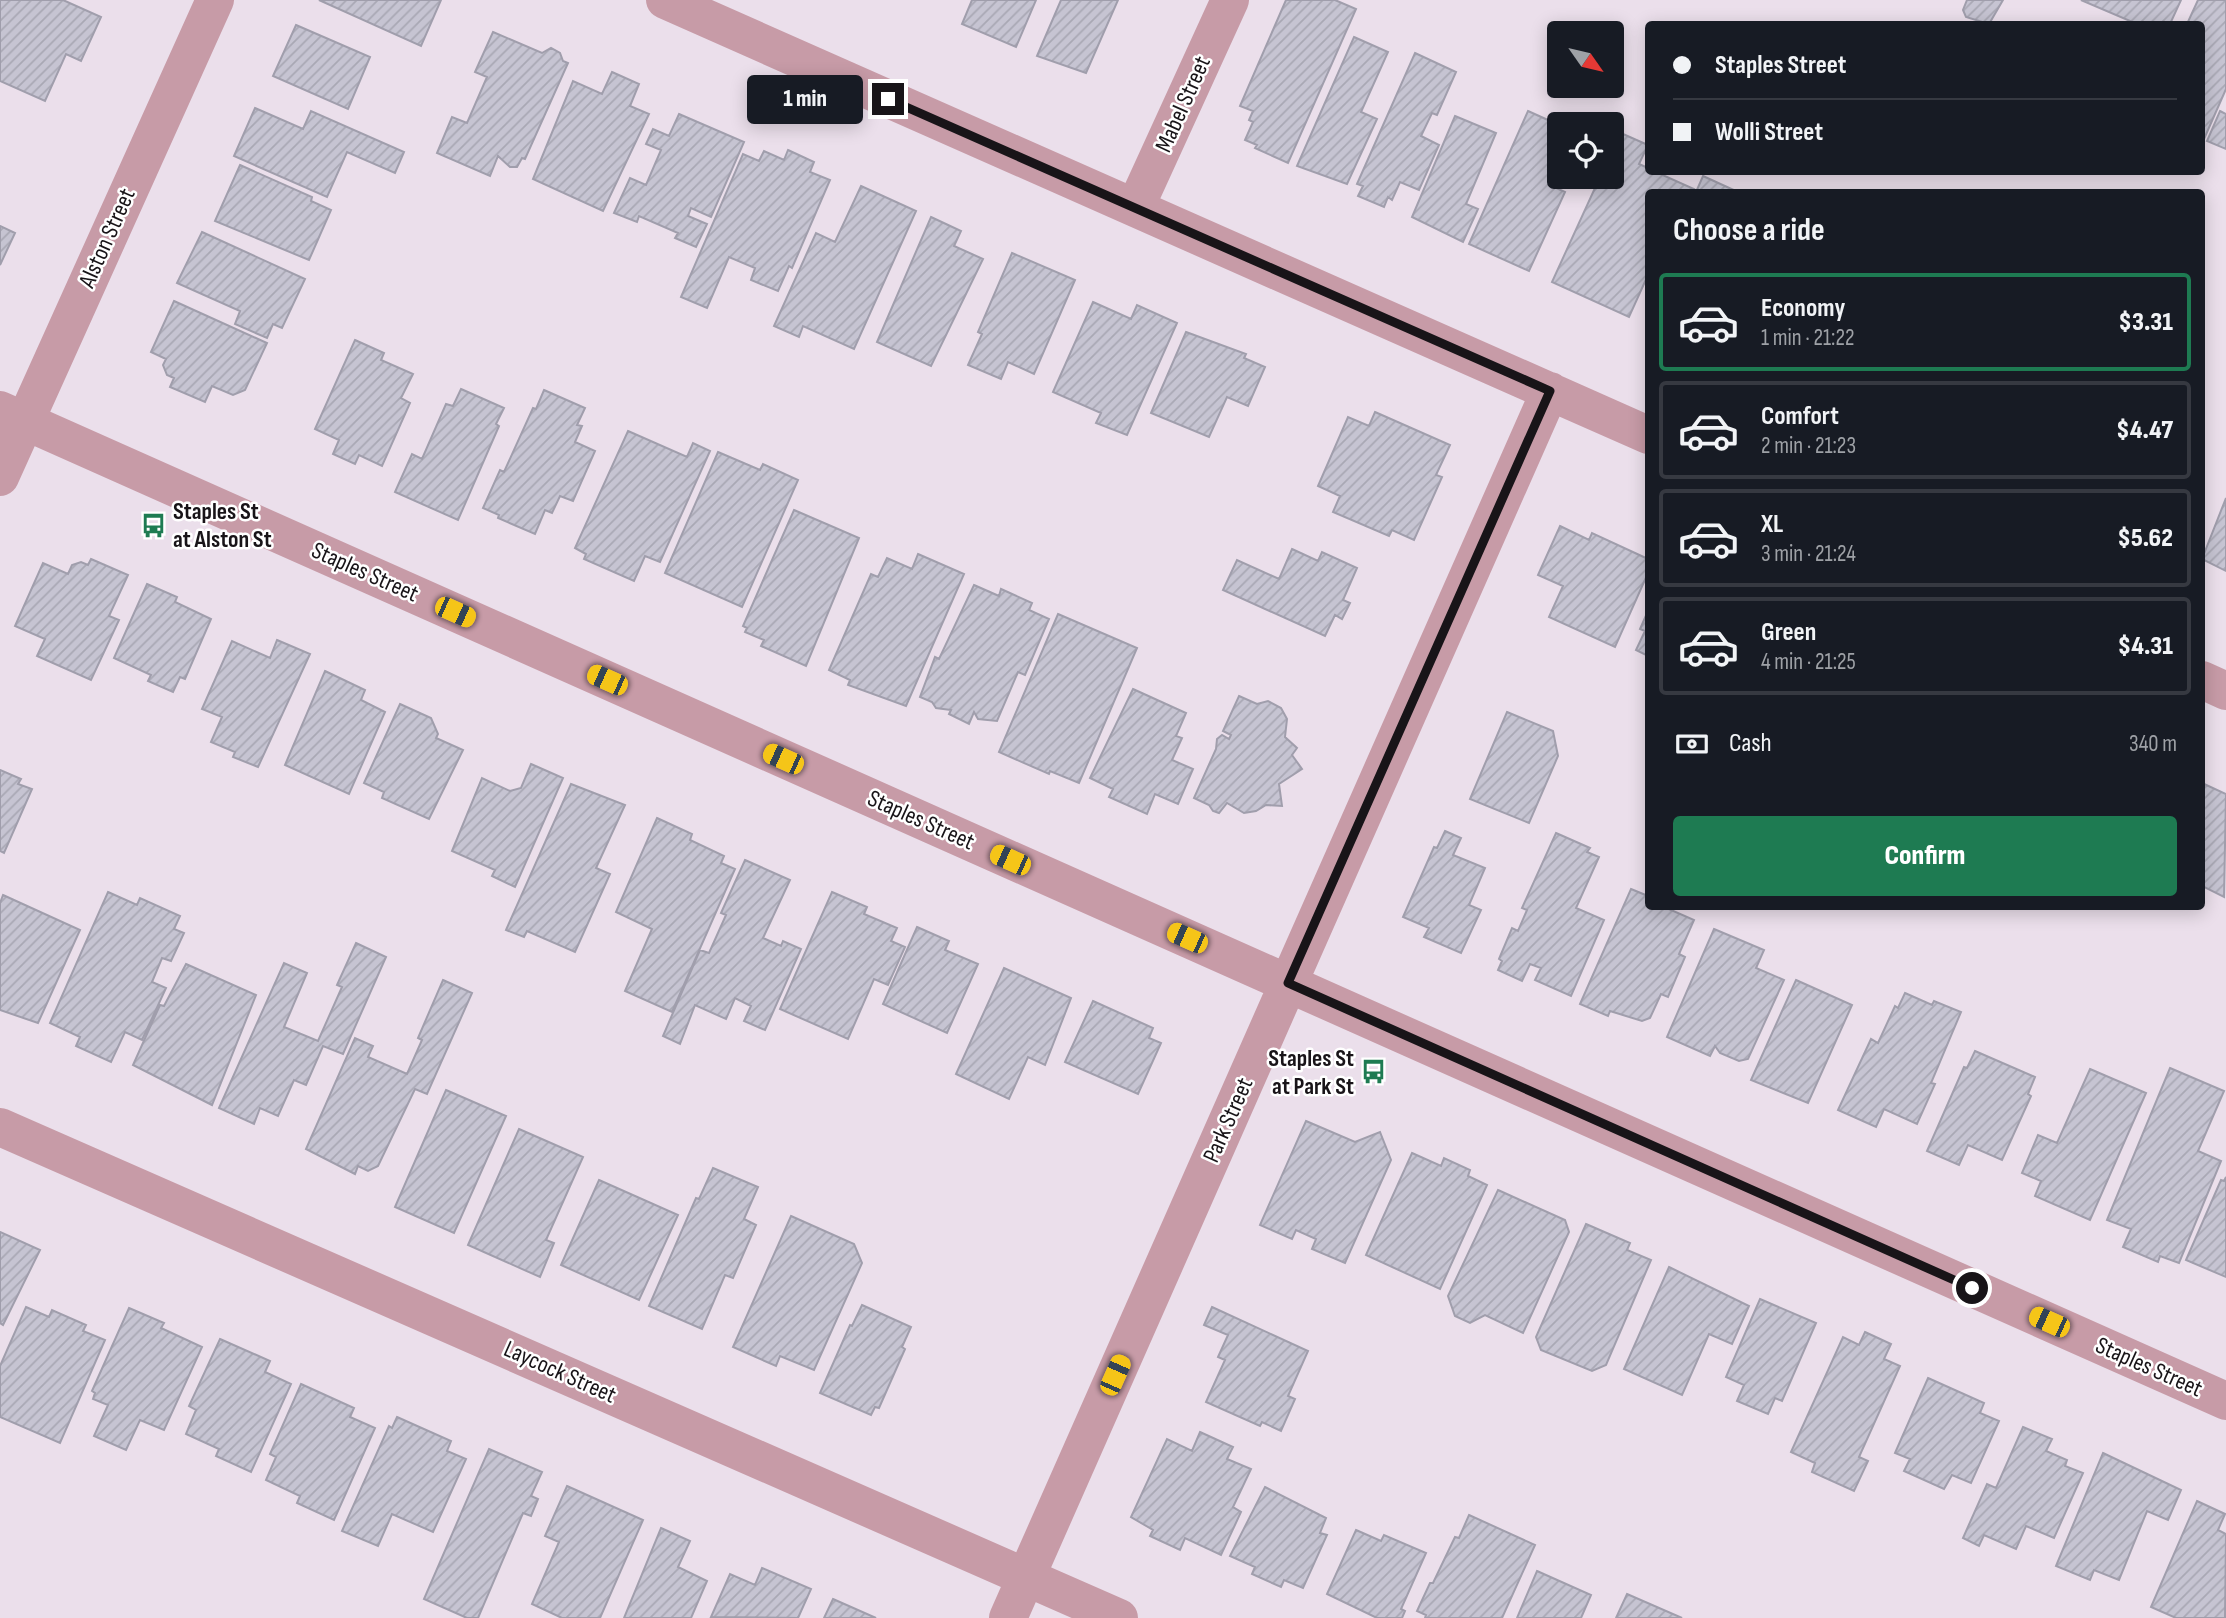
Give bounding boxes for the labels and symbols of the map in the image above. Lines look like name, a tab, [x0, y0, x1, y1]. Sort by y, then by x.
north arrow	[1547, 21, 1624, 98]
street label: Mabel Street	[1149, 51, 1217, 157]
callout: 1 min	[748, 74, 864, 124]
route end	[872, 83, 904, 115]
street label: Alston Street	[72, 184, 142, 293]
place label: Staples St at Alston St	[173, 497, 272, 554]
bus stop icon: Staples St at Alston St	[139, 511, 167, 539]
street label: Staples Street	[307, 536, 423, 608]
car	[432, 594, 479, 630]
car	[584, 662, 631, 698]
car	[760, 741, 807, 777]
street label: Staples Street	[863, 784, 979, 856]
car	[987, 842, 1034, 878]
car	[1164, 920, 1211, 956]
place label: Staples St at Park St	[1268, 1044, 1354, 1101]
bus stop icon: Staples St at Park St	[1360, 1058, 1388, 1086]
street label: Park Street	[1197, 1073, 1259, 1167]
route start	[1956, 1272, 1988, 1304]
car	[2026, 1304, 2073, 1340]
street label: Staples Street	[2091, 1331, 2207, 1403]
street label: Laycock Street	[499, 1334, 621, 1410]
car	[1097, 1352, 1134, 1398]

